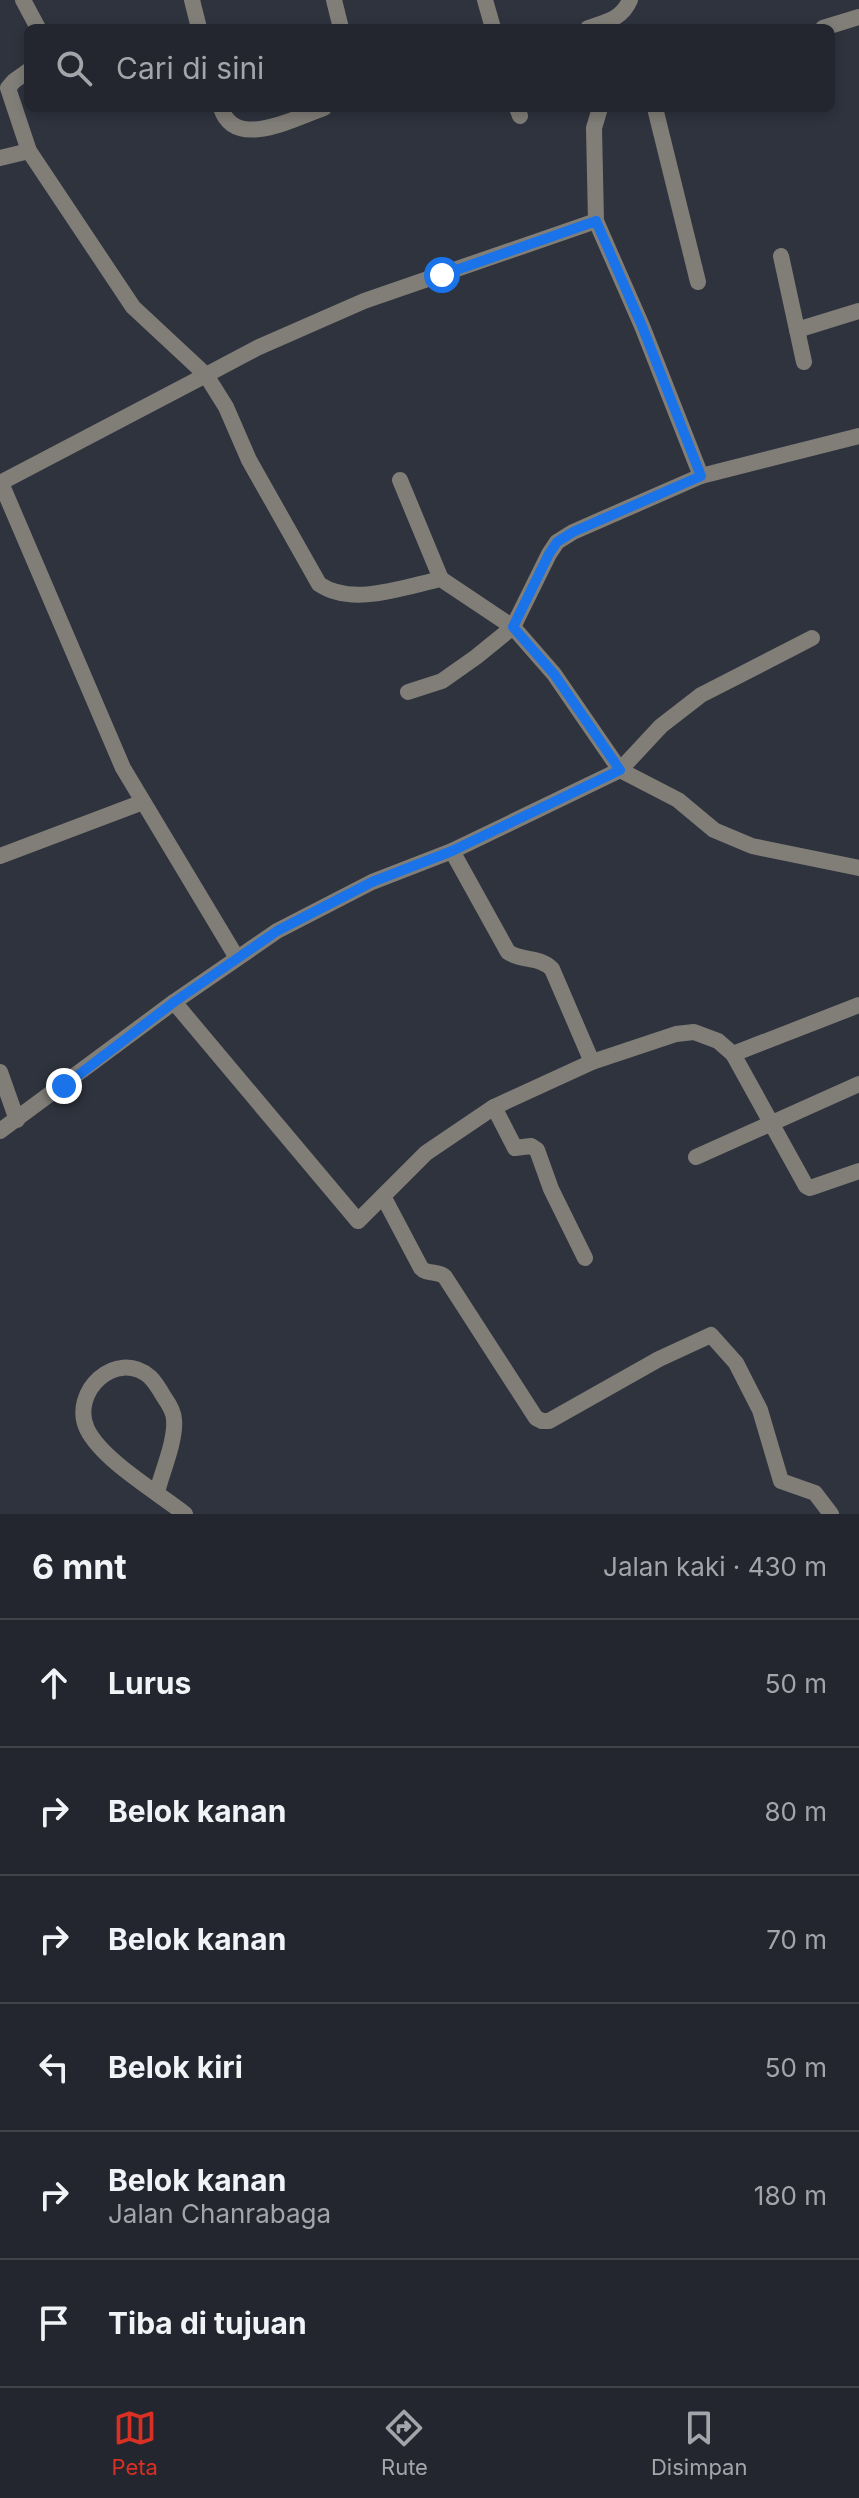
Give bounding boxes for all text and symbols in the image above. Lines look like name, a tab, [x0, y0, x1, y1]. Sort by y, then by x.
search box	[24, 24, 835, 112]
icon: search	[52, 46, 96, 90]
text: Cari di sini	[116, 50, 264, 86]
route start	[424, 257, 460, 293]
route end	[46, 1068, 82, 1104]
text: 6 mnt	[32, 1546, 127, 1587]
text: Jalan kaki · 430 m	[603, 1551, 827, 1582]
icon: ahead	[32, 1661, 76, 1705]
text: Lurus	[108, 1665, 191, 1701]
text: 50 m	[765, 1668, 827, 1699]
icon: right	[32, 1789, 76, 1833]
text: Belok kanan	[108, 1793, 286, 1829]
text: 80 m	[764, 1796, 827, 1827]
icon: right	[32, 1917, 76, 1961]
text: Belok kanan	[108, 1921, 286, 1957]
text: 70 m	[766, 1924, 827, 1955]
icon: left	[32, 2045, 76, 2089]
text: Belok kiri	[108, 2049, 243, 2085]
text: 50 m	[765, 2052, 827, 2083]
text: Belok kanan	[108, 2162, 286, 2198]
icon: right	[32, 2173, 76, 2217]
text: 180 m	[754, 2180, 827, 2211]
text: Jalan Chanrabaga	[108, 2198, 331, 2229]
icon: arrive	[32, 2301, 76, 2345]
text: Tiba di tujuan	[108, 2305, 307, 2341]
tab: Peta	[112, 2406, 158, 2480]
tab: Rute	[381, 2406, 428, 2480]
tab: Disimpan	[651, 2406, 747, 2480]

